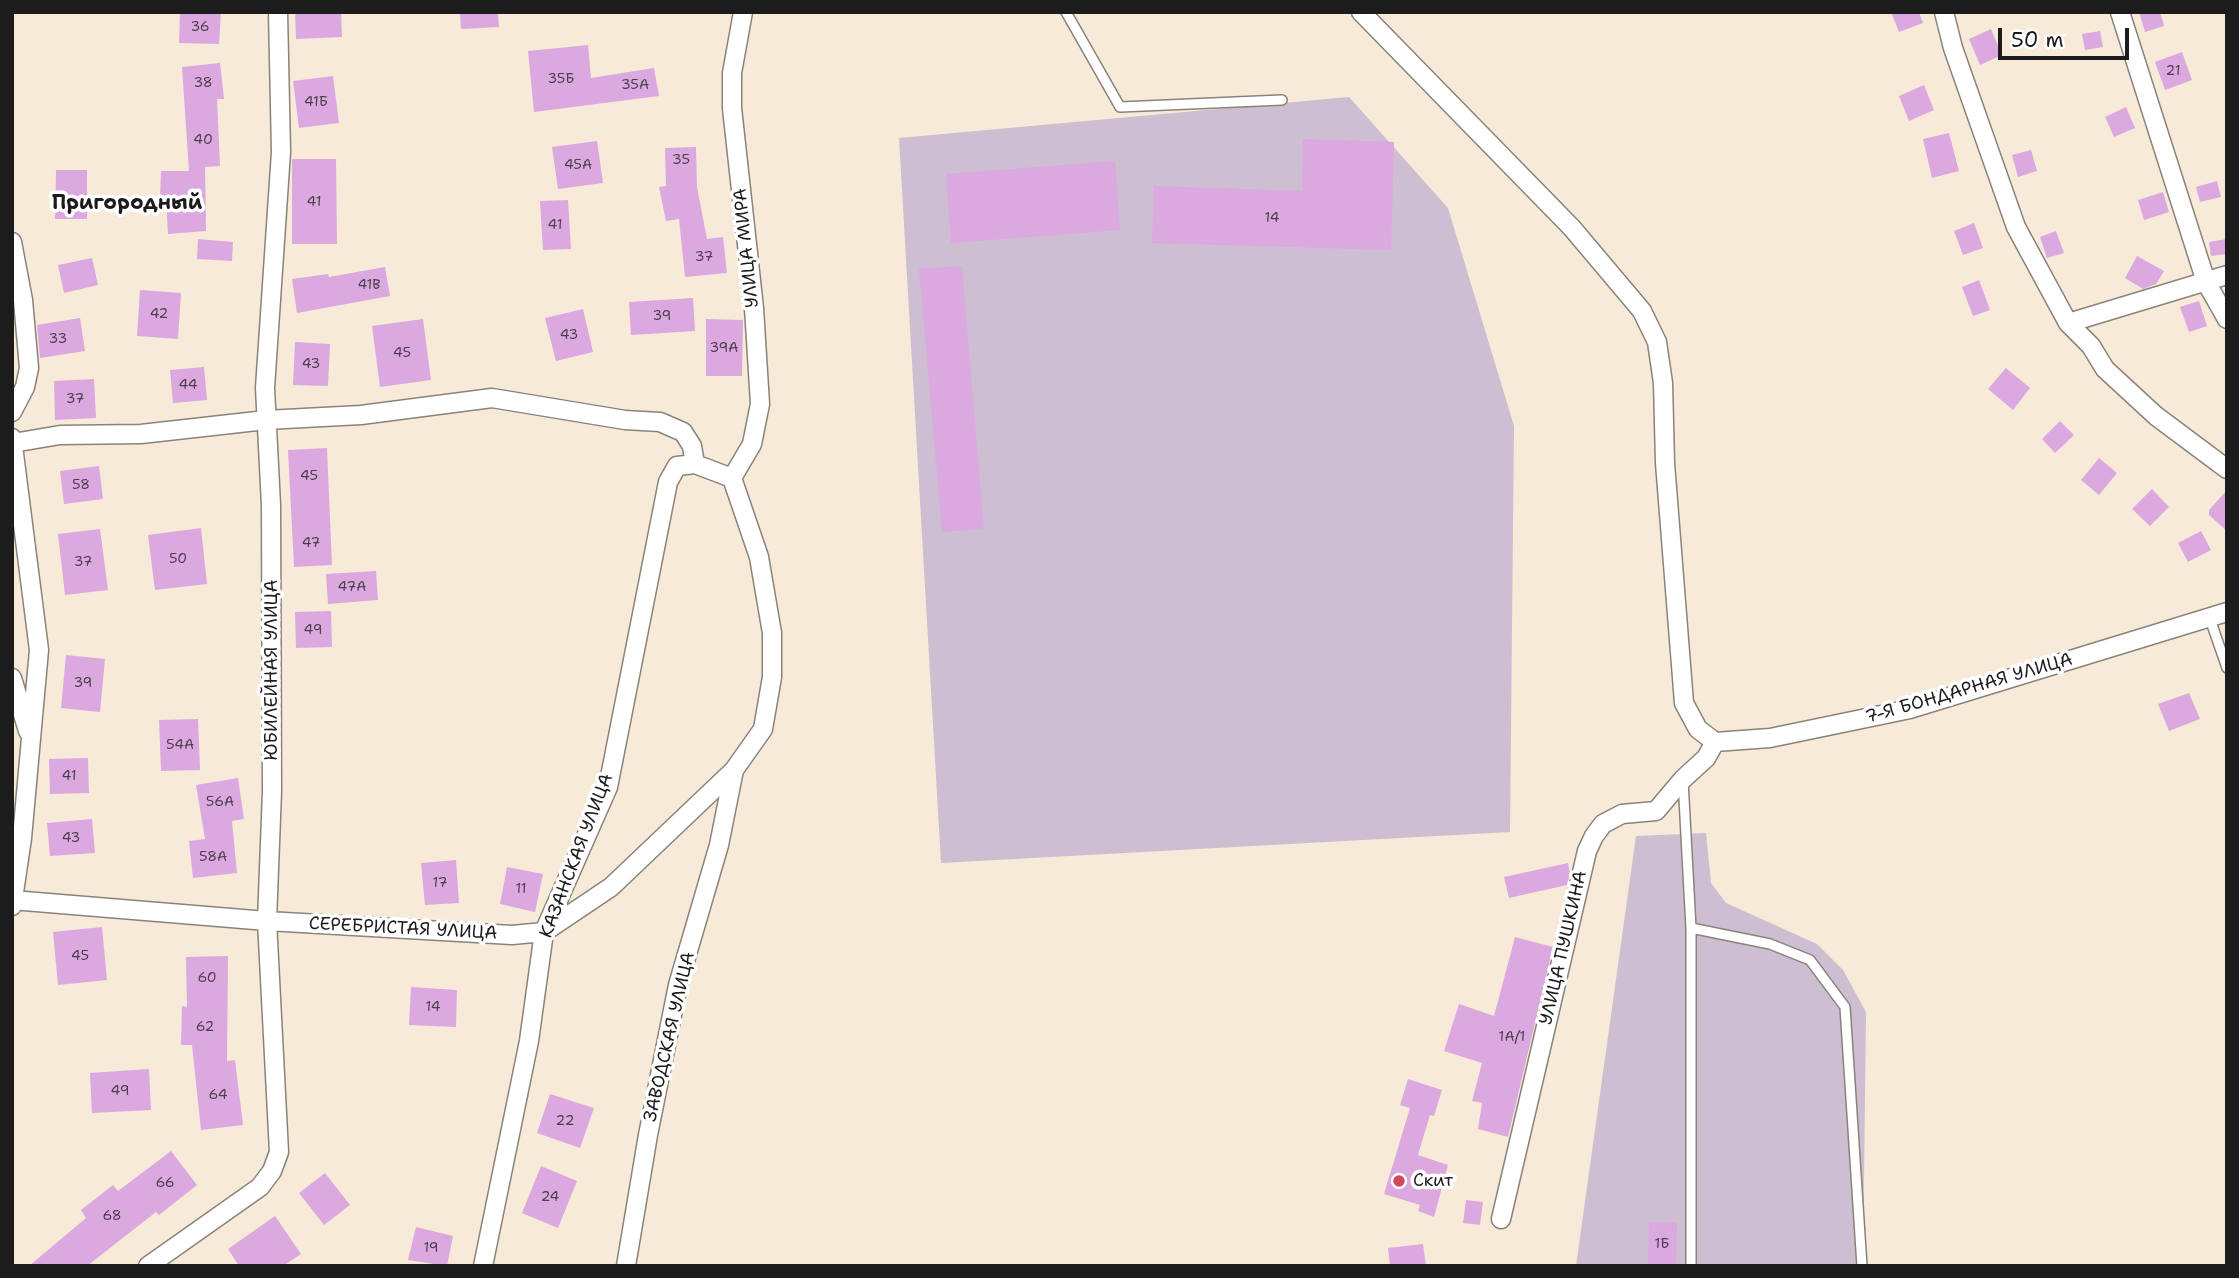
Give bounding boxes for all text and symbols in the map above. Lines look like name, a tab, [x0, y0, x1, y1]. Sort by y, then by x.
scale bar	[2001, 14, 2132, 58]
house number: 36	[190, 19, 210, 35]
text: 50 m	[2011, 26, 2064, 54]
house number: 21	[2166, 63, 2180, 79]
house number: 35Б	[547, 71, 575, 87]
house number: 38	[193, 75, 213, 91]
house number: 35А	[621, 77, 649, 93]
house number: 41Б	[304, 94, 328, 110]
house number: 40	[193, 132, 213, 148]
house number: 35	[672, 152, 690, 168]
house number: 45А	[564, 157, 592, 173]
street label: УЛИЦА МИРА	[730, 187, 764, 309]
district label: Пригородный	[52, 191, 202, 217]
house number: 41	[307, 194, 321, 210]
house number: 14	[1264, 210, 1280, 226]
house number: 41	[548, 217, 562, 233]
house number: 37	[695, 249, 713, 265]
house number: 41В	[357, 277, 381, 293]
house number: 42	[150, 306, 168, 322]
house number: 39	[653, 308, 671, 324]
house number: 43	[560, 327, 578, 343]
house number: 33	[49, 331, 67, 347]
house number: 39А	[709, 340, 739, 356]
house number: 45	[393, 345, 411, 361]
house number: 43	[302, 356, 320, 372]
house number: 44	[178, 377, 198, 393]
house number: 37	[66, 391, 84, 407]
house number: 45	[300, 468, 318, 484]
house number: 58	[72, 477, 90, 493]
house number: 47	[302, 535, 320, 551]
house number: 50	[169, 551, 187, 567]
house number: 37	[74, 554, 92, 570]
house number: 47А	[338, 579, 366, 595]
street label: ЮБИЛЕЙНАЯ УЛИЦА	[261, 580, 283, 760]
house number: 49	[304, 622, 322, 638]
street label: 7-Я БОНДАРНАЯ УЛИЦА	[1863, 649, 2075, 729]
house number: 39	[74, 675, 92, 691]
house number: 54А	[166, 737, 194, 753]
house number: 41	[62, 768, 76, 784]
street label: КАЗАНСКАЯ УЛИЦА	[536, 771, 618, 941]
house number: 56А	[206, 794, 234, 810]
house number: 43	[62, 830, 80, 846]
house number: 58А	[199, 849, 227, 865]
street label: УЛИЦА ПУШКИНА	[1536, 869, 1592, 1027]
house number: 17	[433, 875, 447, 891]
house number: 11	[515, 881, 527, 897]
street label: СЕРЕБРИСТАЯ УЛИЦА	[308, 913, 498, 945]
house number: 45	[71, 948, 89, 964]
street label: ЗАВОДСКАЯ УЛИЦА	[640, 950, 700, 1124]
house number: 60	[197, 970, 217, 986]
house number: 14	[425, 999, 441, 1015]
house number: 62	[196, 1019, 214, 1035]
house number: 1А/1	[1499, 1029, 1525, 1045]
house number: 49	[111, 1083, 129, 1099]
house number: 64	[208, 1087, 228, 1103]
house number: 22	[556, 1113, 574, 1129]
place label: Скит	[1413, 1170, 1453, 1192]
marker: Скит	[1391, 1173, 1407, 1189]
house number: 66	[155, 1175, 175, 1191]
house number: 24	[541, 1189, 559, 1205]
house number: 68	[102, 1208, 122, 1224]
house number: 1Б	[1654, 1236, 1670, 1252]
house number: 19	[423, 1240, 439, 1256]

